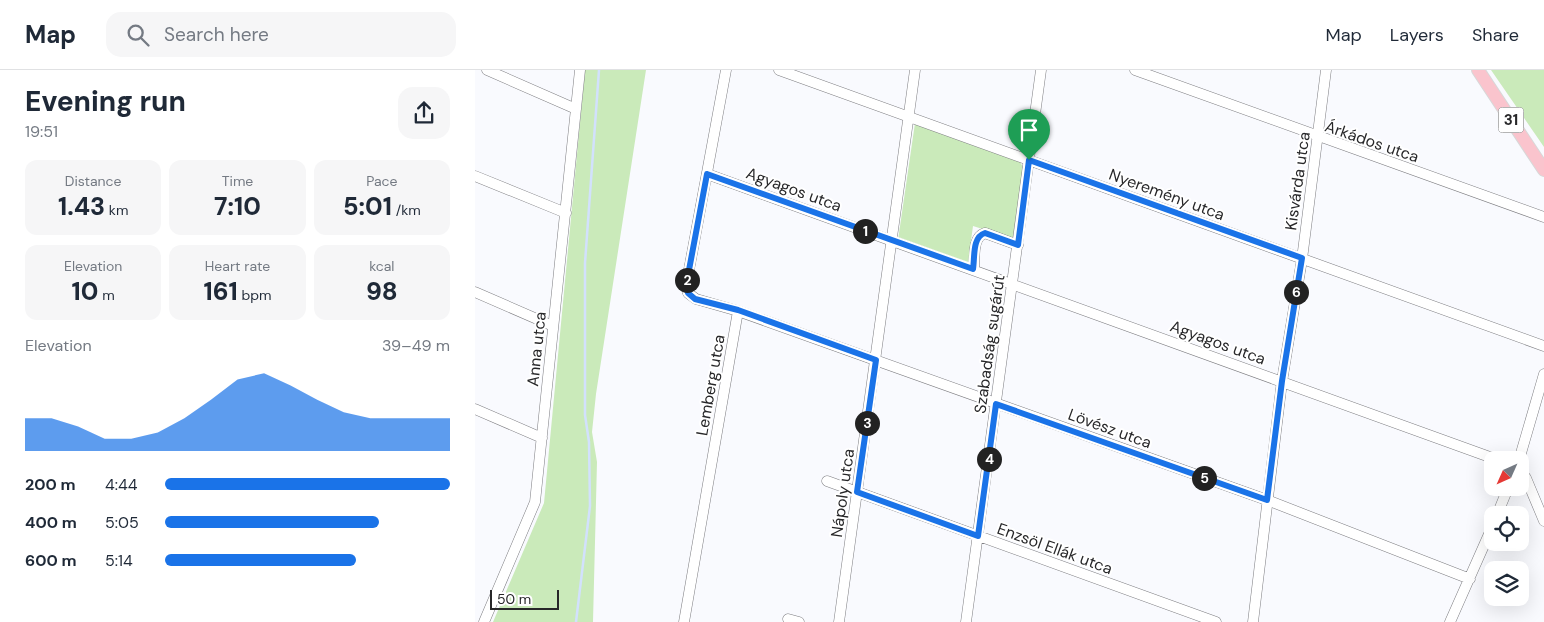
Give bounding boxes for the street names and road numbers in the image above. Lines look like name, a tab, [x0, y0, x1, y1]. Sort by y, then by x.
road number: 31	[1499, 108, 1523, 132]
street label: Árkádos utca	[1322, 116, 1422, 167]
street label: Kisvárda utca	[1280, 130, 1315, 232]
street label: Agyagos utca	[743, 162, 844, 216]
street label: Nyeremény utca	[1106, 164, 1228, 225]
street label: Szabadság sugárút	[969, 273, 1010, 415]
street label: Anna utca	[522, 311, 551, 387]
street label: Agyagos utca	[1167, 315, 1268, 369]
street label: Lemberg utca	[691, 333, 730, 437]
street label: Lövész utca	[1065, 404, 1154, 453]
street label: Nápoly utca	[826, 448, 859, 539]
street label: Enzsöl Ellák utca	[994, 518, 1115, 579]

